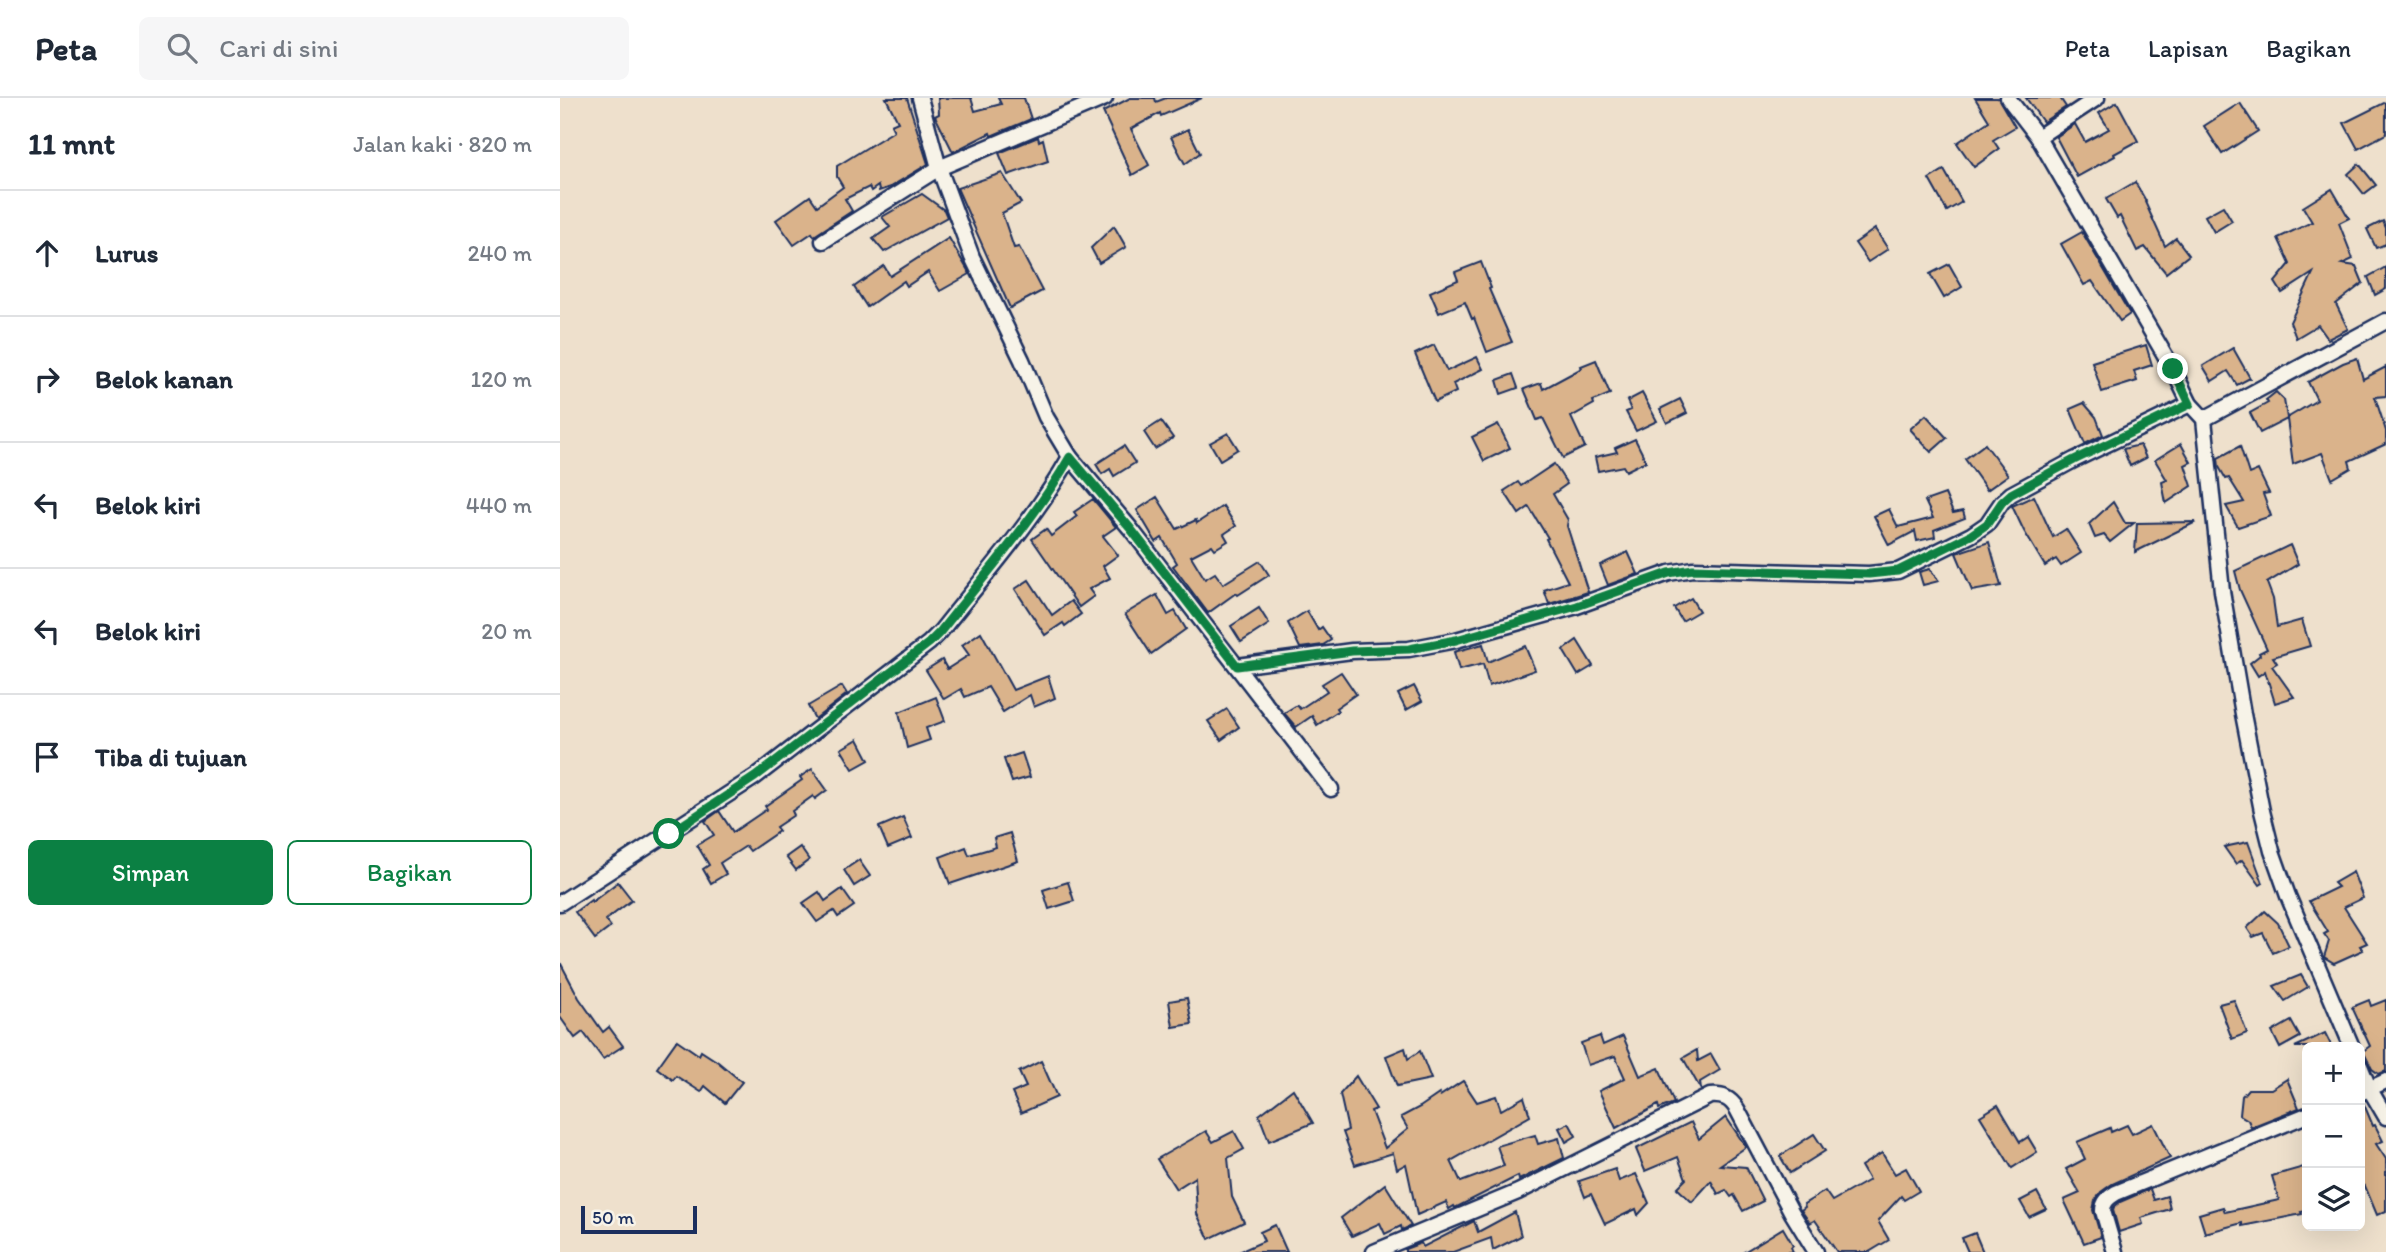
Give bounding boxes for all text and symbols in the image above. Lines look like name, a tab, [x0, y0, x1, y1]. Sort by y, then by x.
search box	[139, 17, 629, 80]
text: Peta	[35, 29, 97, 68]
icon: search	[163, 29, 201, 67]
text: Cari di sini	[219, 32, 338, 64]
text: Peta	[2065, 34, 2110, 63]
text: Lapisan	[2148, 34, 2228, 63]
text: Bagikan	[2266, 34, 2351, 63]
text: 11 mnt	[28, 125, 115, 162]
text: Jalan kaki · 820 m	[353, 130, 532, 158]
icon: ahead	[28, 234, 66, 272]
text: Lurus	[95, 237, 158, 269]
text: 240 m	[467, 239, 532, 267]
route end	[2157, 353, 2188, 384]
icon: right	[28, 360, 66, 398]
text: Belok kanan	[95, 363, 233, 395]
text: 120 m	[471, 365, 532, 393]
icon: left	[28, 486, 66, 524]
text: Belok kiri	[95, 489, 201, 521]
text: 440 m	[466, 491, 532, 519]
icon: left	[28, 612, 66, 650]
text: Belok kiri	[95, 615, 201, 647]
text: 20 m	[481, 617, 532, 645]
icon: arrive	[28, 738, 66, 776]
text: Tiba di tujuan	[95, 741, 247, 773]
route start	[653, 818, 684, 849]
button: Simpan	[28, 840, 273, 905]
button: Bagikan	[287, 840, 532, 905]
map controls	[2302, 1042, 2365, 1231]
button: +	[2302, 1042, 2365, 1105]
button: −	[2302, 1105, 2365, 1168]
button: layers	[2302, 1168, 2365, 1231]
scale bar	[581, 1203, 696, 1235]
text: 50 m	[592, 1206, 634, 1229]

